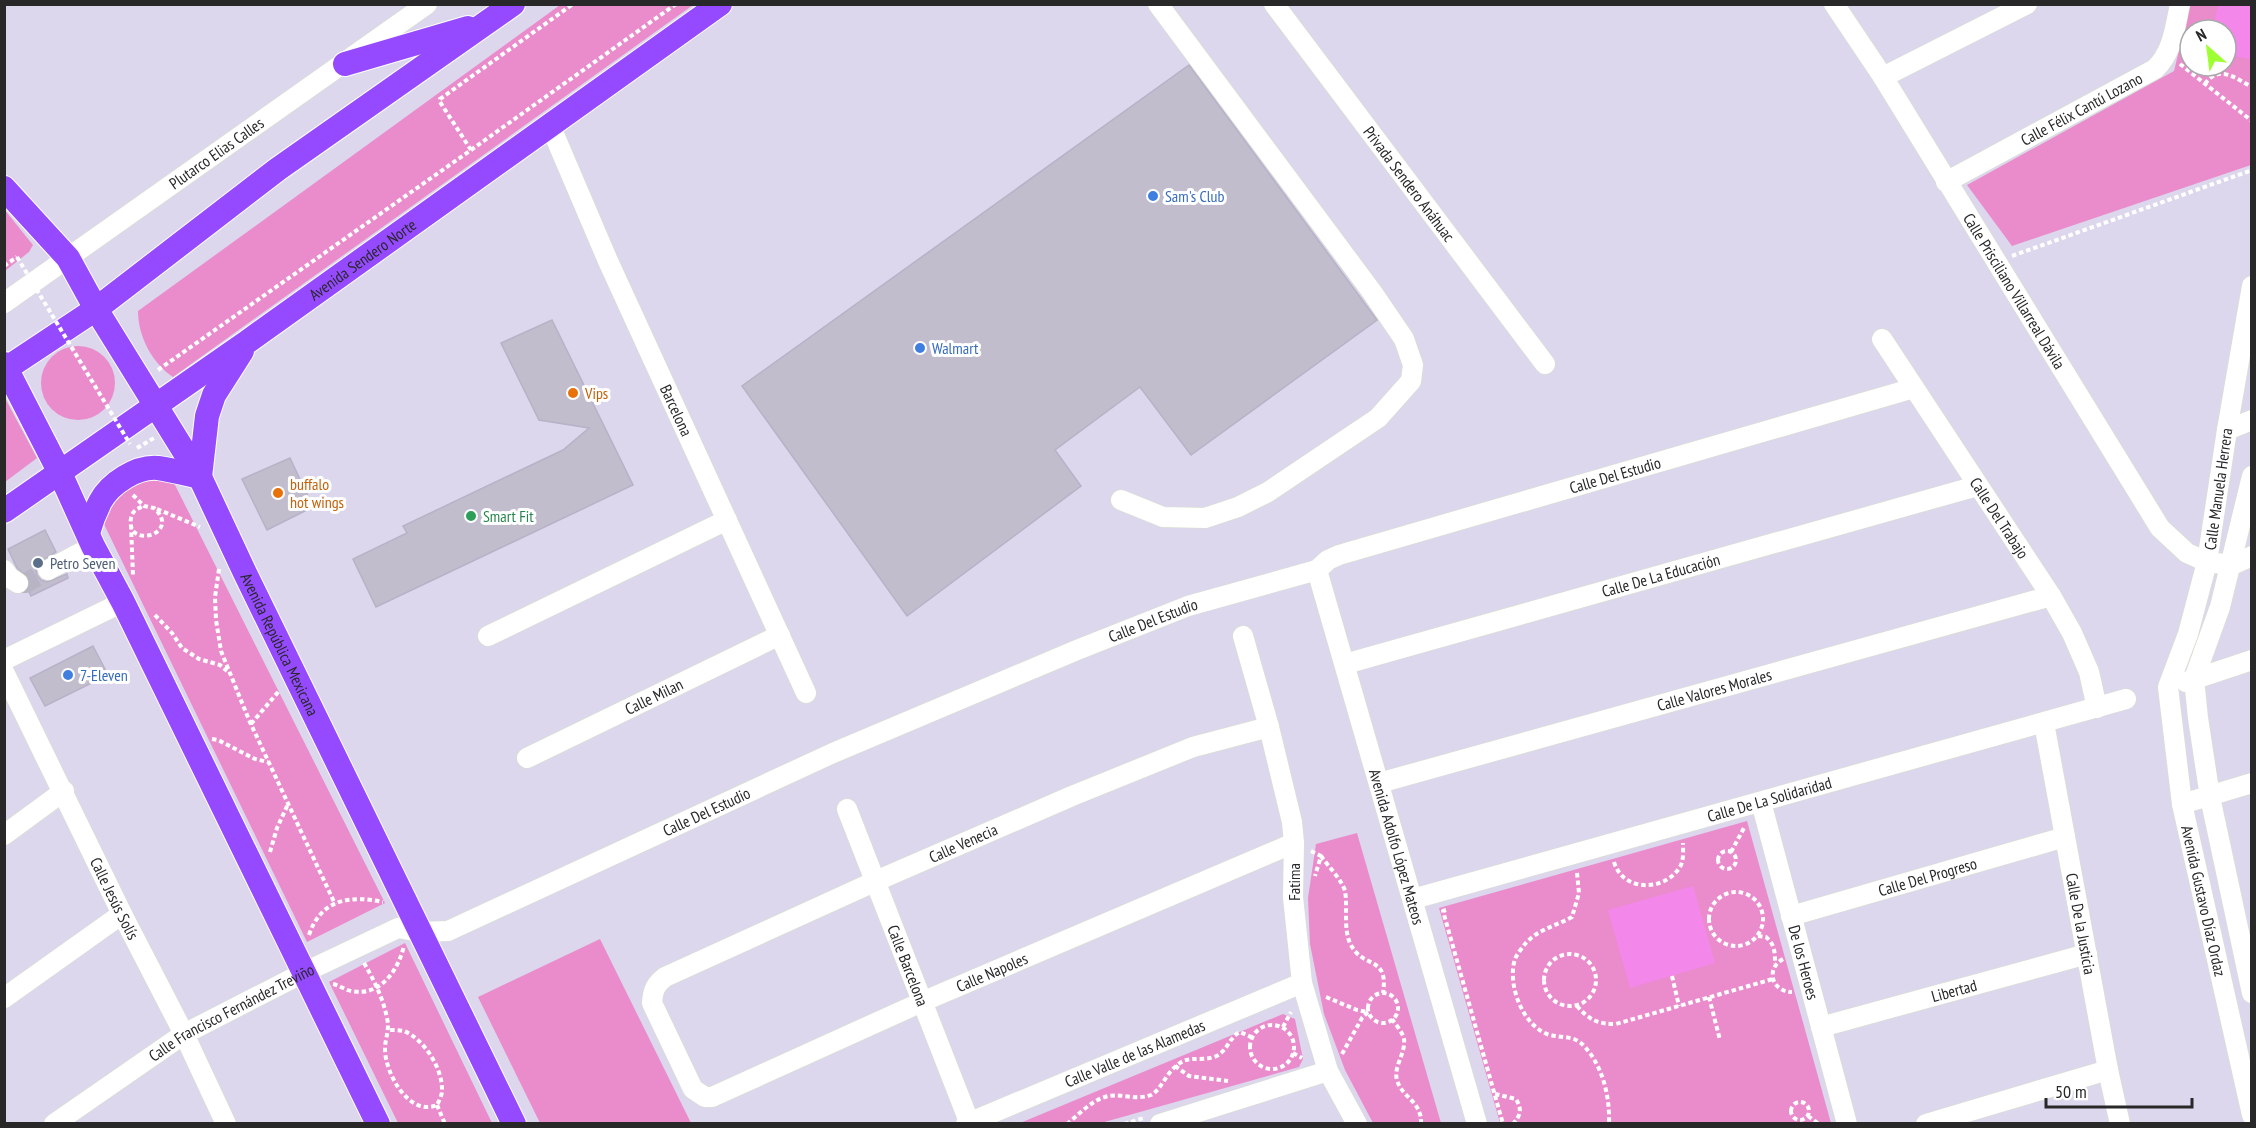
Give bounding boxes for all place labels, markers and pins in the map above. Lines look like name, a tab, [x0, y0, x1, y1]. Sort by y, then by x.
place label: Sam's Club	[1165, 186, 1225, 206]
marker: Sam's Club	[1146, 189, 1160, 203]
place label: Walmart	[932, 338, 979, 358]
marker: Walmart	[913, 341, 927, 355]
place label: Vips	[584, 383, 608, 403]
marker: Vips	[566, 386, 580, 400]
place label: buffalo hot wings	[290, 474, 344, 512]
marker: buffalo hot wings	[271, 486, 285, 500]
place label: Smart Fit	[483, 506, 534, 526]
marker: Smart Fit	[464, 509, 478, 523]
place label: Petro Seven	[50, 553, 115, 573]
marker: Petro Seven	[31, 556, 45, 570]
place label: 7-Eleven	[80, 665, 128, 685]
marker: 7-Eleven	[61, 668, 75, 682]

